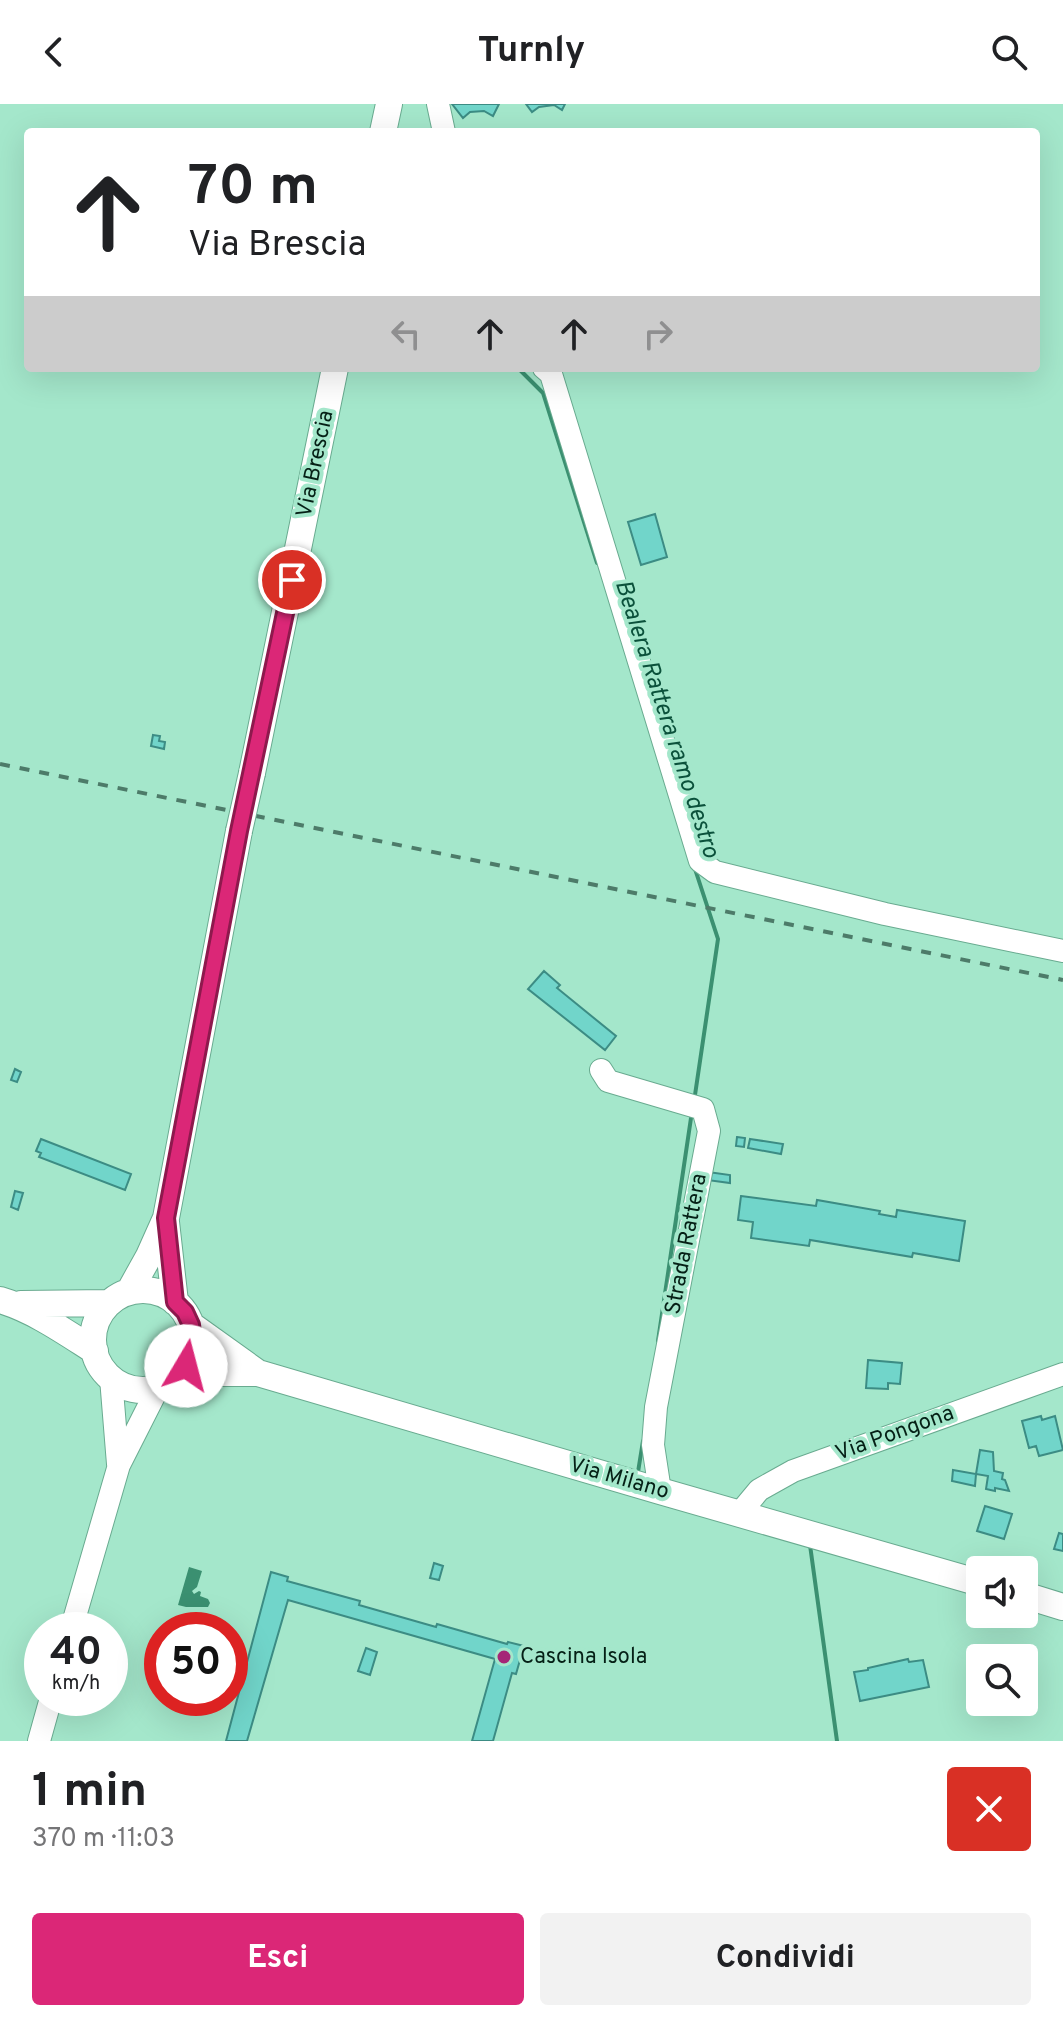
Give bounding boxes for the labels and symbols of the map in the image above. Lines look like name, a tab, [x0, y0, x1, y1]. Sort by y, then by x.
street label: Via Brescia	[291, 408, 341, 520]
pin	[258, 546, 326, 614]
water label: Bealera Rattera ramo destro	[607, 576, 725, 862]
street label: Strada Rattera	[660, 1171, 714, 1317]
position arrow	[144, 1324, 228, 1408]
street label: Via Pongona	[832, 1400, 958, 1468]
street label: Via Milano	[566, 1452, 672, 1506]
speed limit sign: 50	[144, 1612, 248, 1716]
place label: Cascina Isola	[520, 1644, 647, 1671]
marker: Cascina Isola	[495, 1648, 513, 1666]

